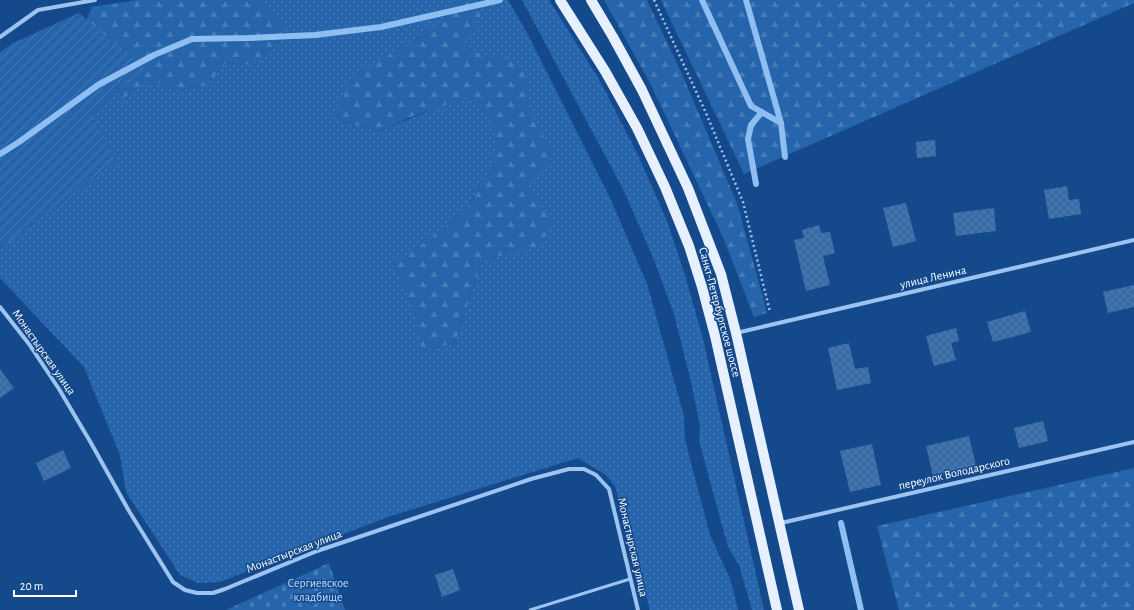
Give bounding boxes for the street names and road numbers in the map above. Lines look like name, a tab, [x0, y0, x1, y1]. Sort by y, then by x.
street label: Санкт-Петербургское шоссе	[696, 246, 743, 379]
street label: улица Ленина	[898, 263, 968, 292]
street label: Монастырская улица	[9, 307, 78, 398]
street label: переулок Володарского	[897, 454, 1011, 493]
street label: Монастырская улица	[615, 496, 650, 598]
street label: Монастырская улица	[245, 527, 344, 576]

